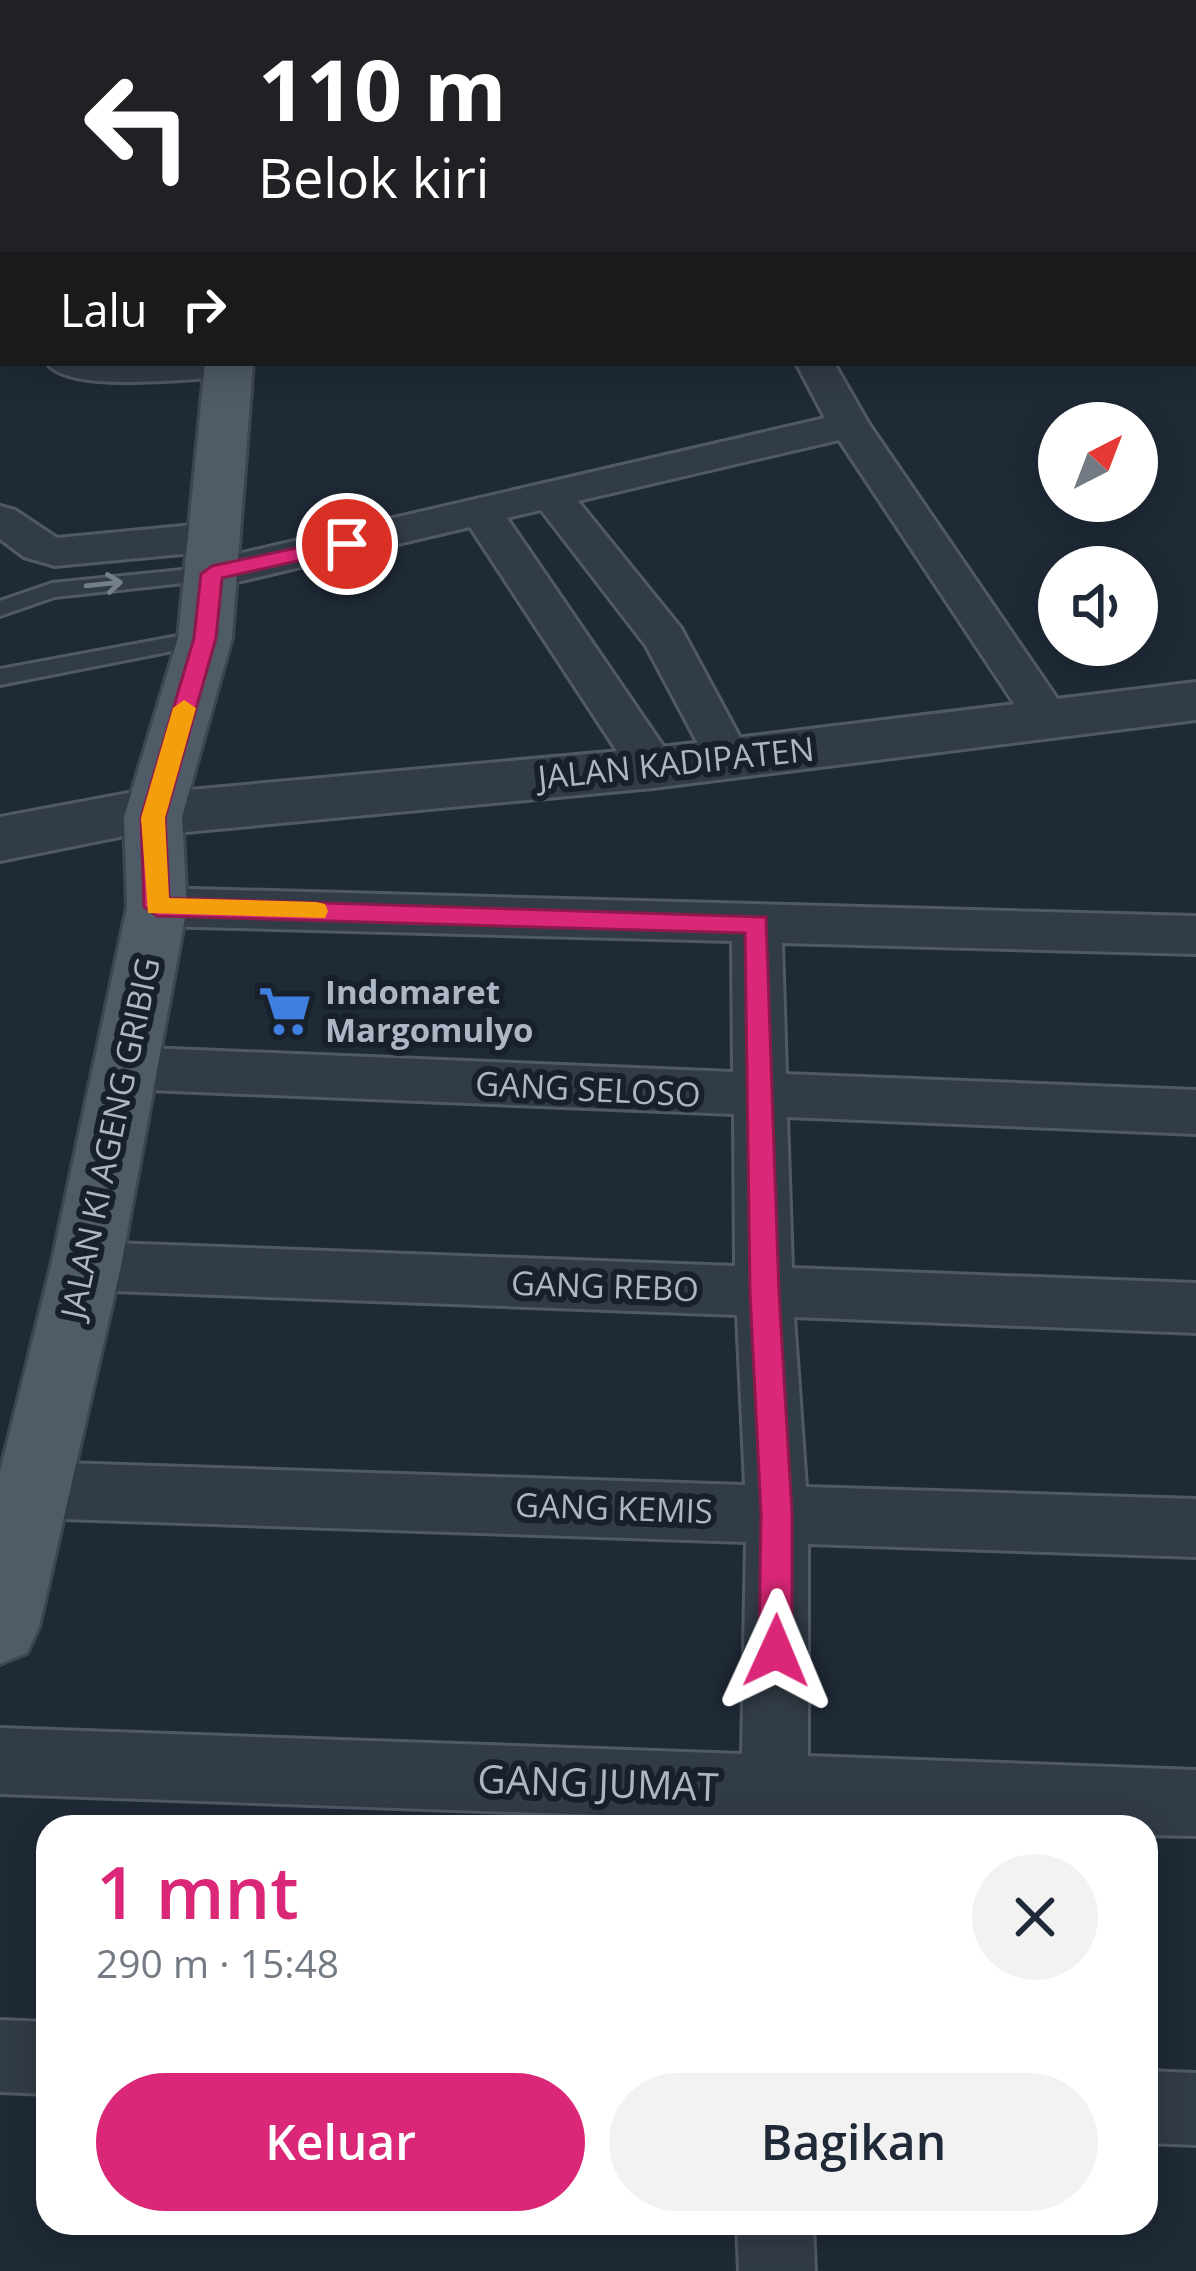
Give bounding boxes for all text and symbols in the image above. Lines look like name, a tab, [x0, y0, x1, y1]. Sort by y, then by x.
text: 110 m	[258, 31, 506, 146]
icon: left	[60, 48, 216, 204]
text: Belok kiri	[258, 140, 489, 214]
icon: right	[171, 276, 237, 342]
text: Lalu	[60, 279, 147, 340]
north arrow	[1038, 402, 1158, 522]
map controls	[1038, 402, 1158, 666]
pin	[296, 493, 398, 595]
icon: arrive	[314, 511, 380, 577]
button: sound	[1038, 546, 1158, 666]
one-way arrow	[84, 573, 123, 595]
street label: JALAN KADIPATEN	[533, 726, 816, 800]
street label: JALAN KI AGENG GRIBIG	[49, 953, 170, 1325]
place label: Indomaret Margomulyo	[325, 969, 533, 1052]
supermarket icon: Indomaret Margomulyo	[256, 982, 314, 1040]
street label: GANG SELOSO	[474, 1060, 702, 1117]
street label: GANG REBO	[510, 1260, 700, 1311]
street label: GANG KEMIS	[514, 1482, 714, 1533]
position arrow	[713, 1588, 839, 1714]
street label: GANG JUMAT	[477, 1751, 720, 1812]
text: 1 mnt	[96, 1842, 299, 1940]
button: close	[972, 1854, 1098, 1980]
text: 290 m · 15:48	[96, 1936, 339, 1989]
button: Keluar	[96, 2073, 585, 2211]
button: Bagikan	[609, 2073, 1098, 2211]

